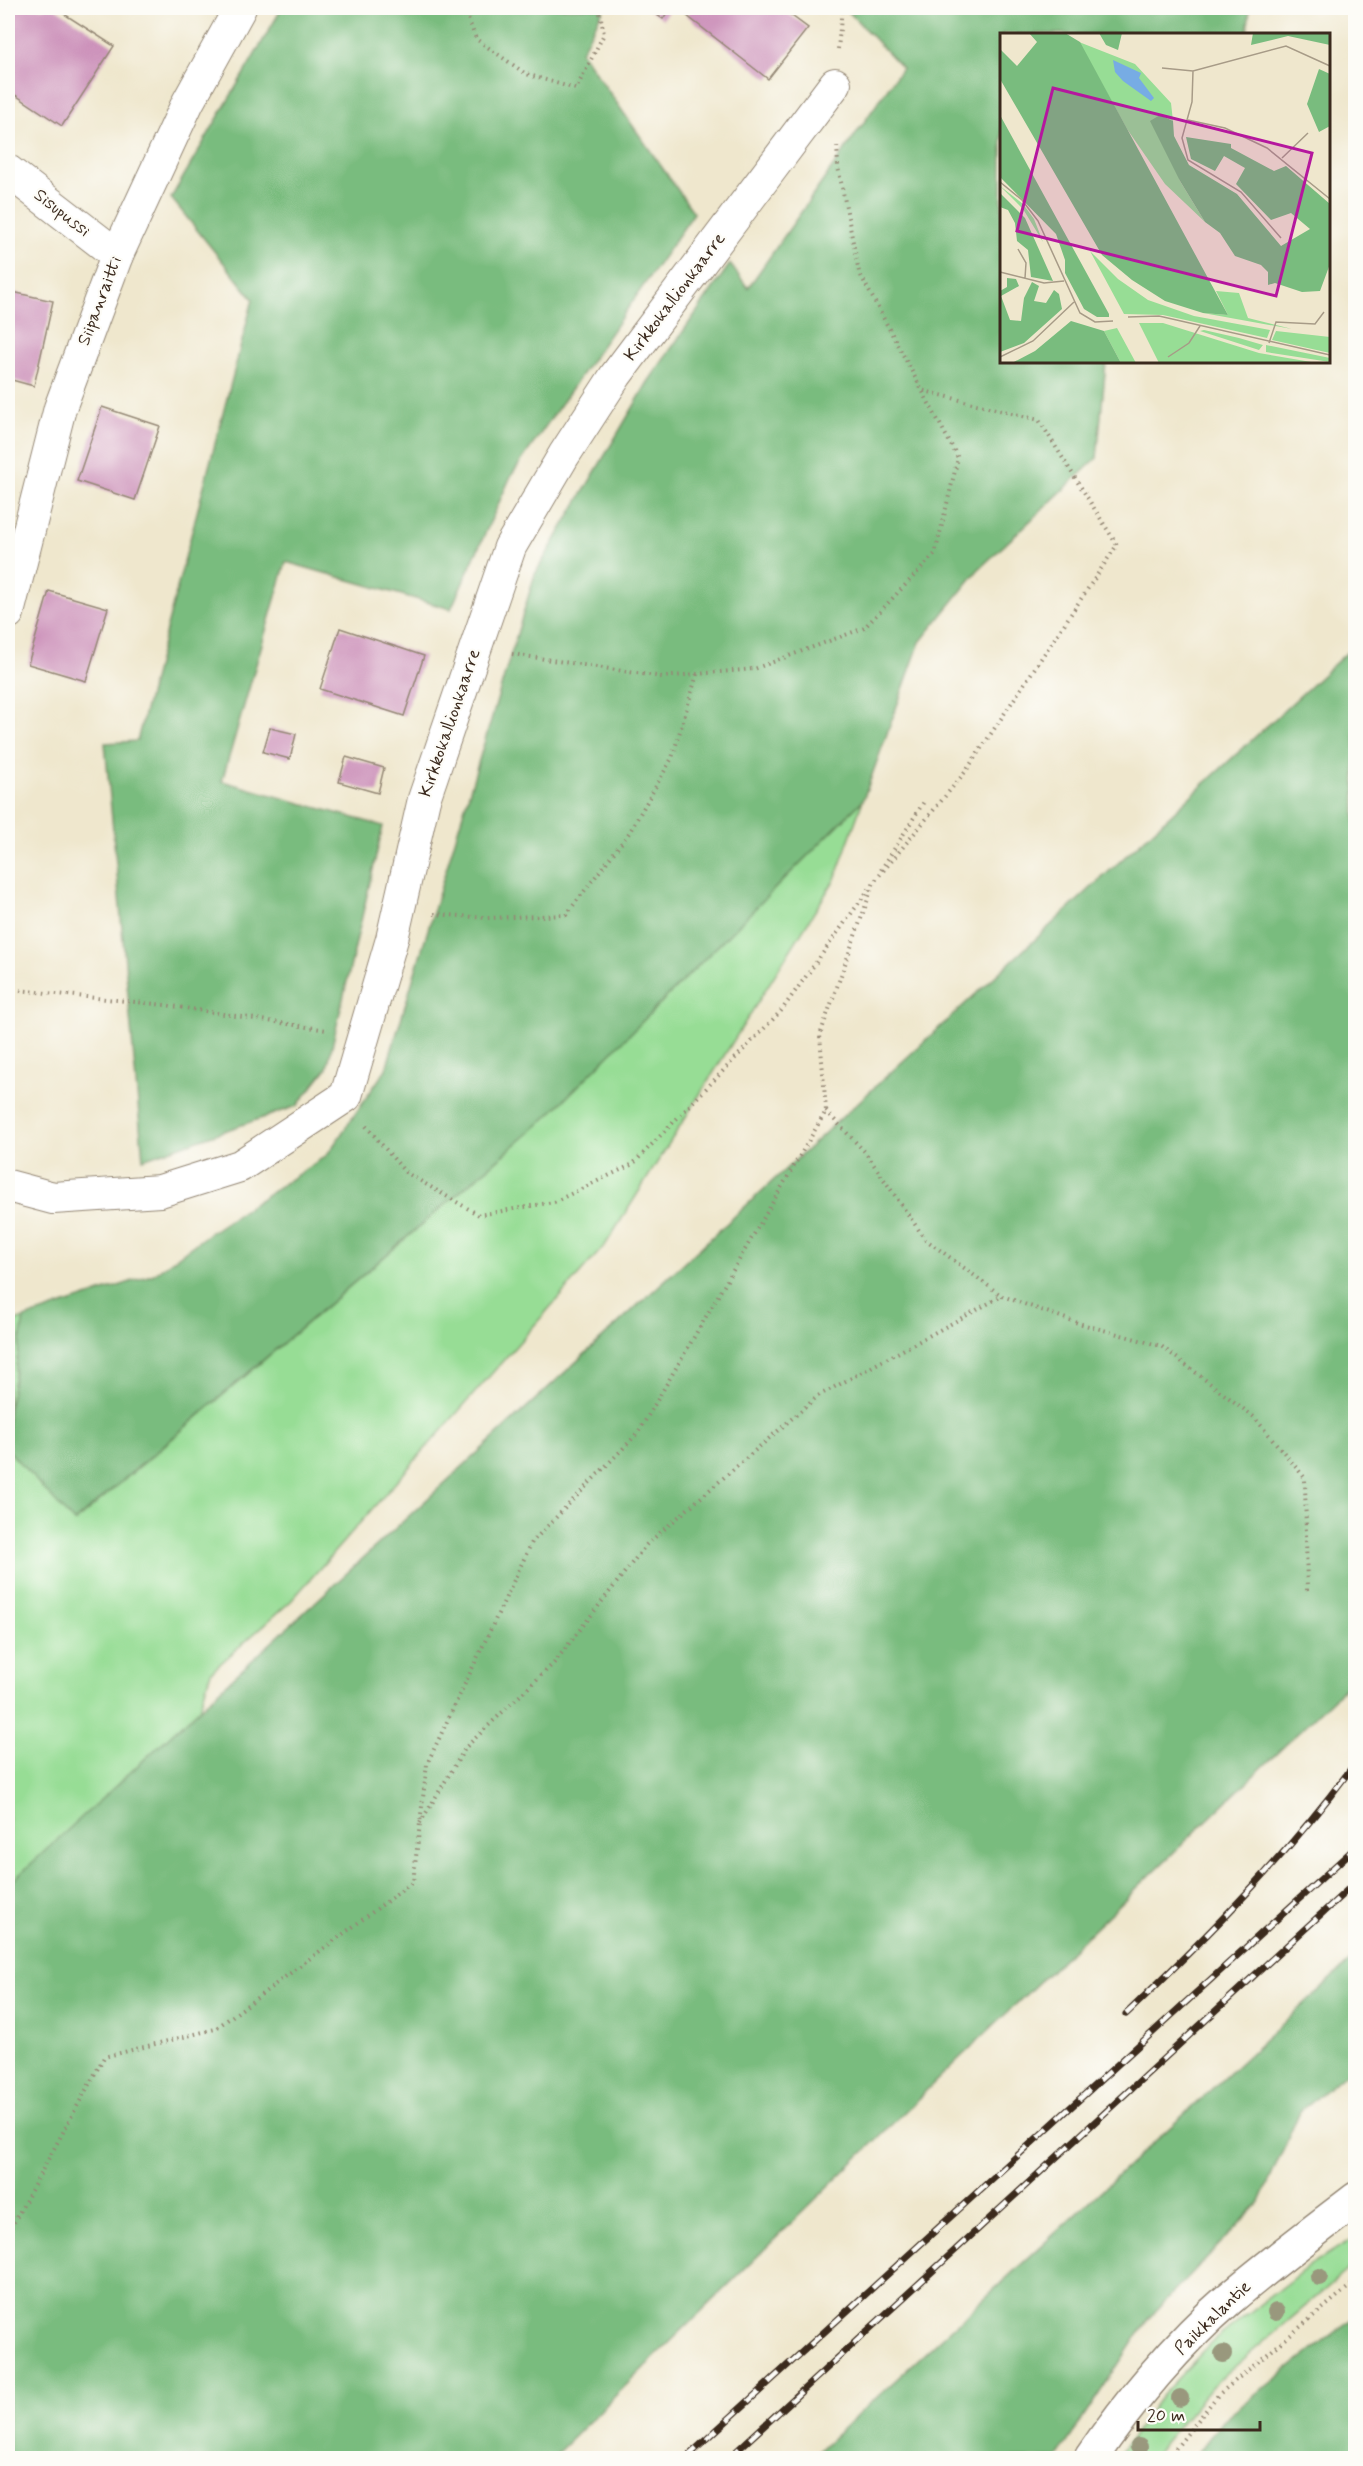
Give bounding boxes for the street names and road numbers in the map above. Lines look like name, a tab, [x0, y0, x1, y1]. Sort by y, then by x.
street label: Sisupussi	[29, 183, 95, 243]
street label: Kirkkokallionkaarre	[619, 228, 731, 366]
street label: Siipanraitti	[72, 253, 128, 349]
street label: Kirkkokallionkaarre	[413, 646, 487, 800]
street label: Paikkalantie	[1170, 2275, 1257, 2361]

